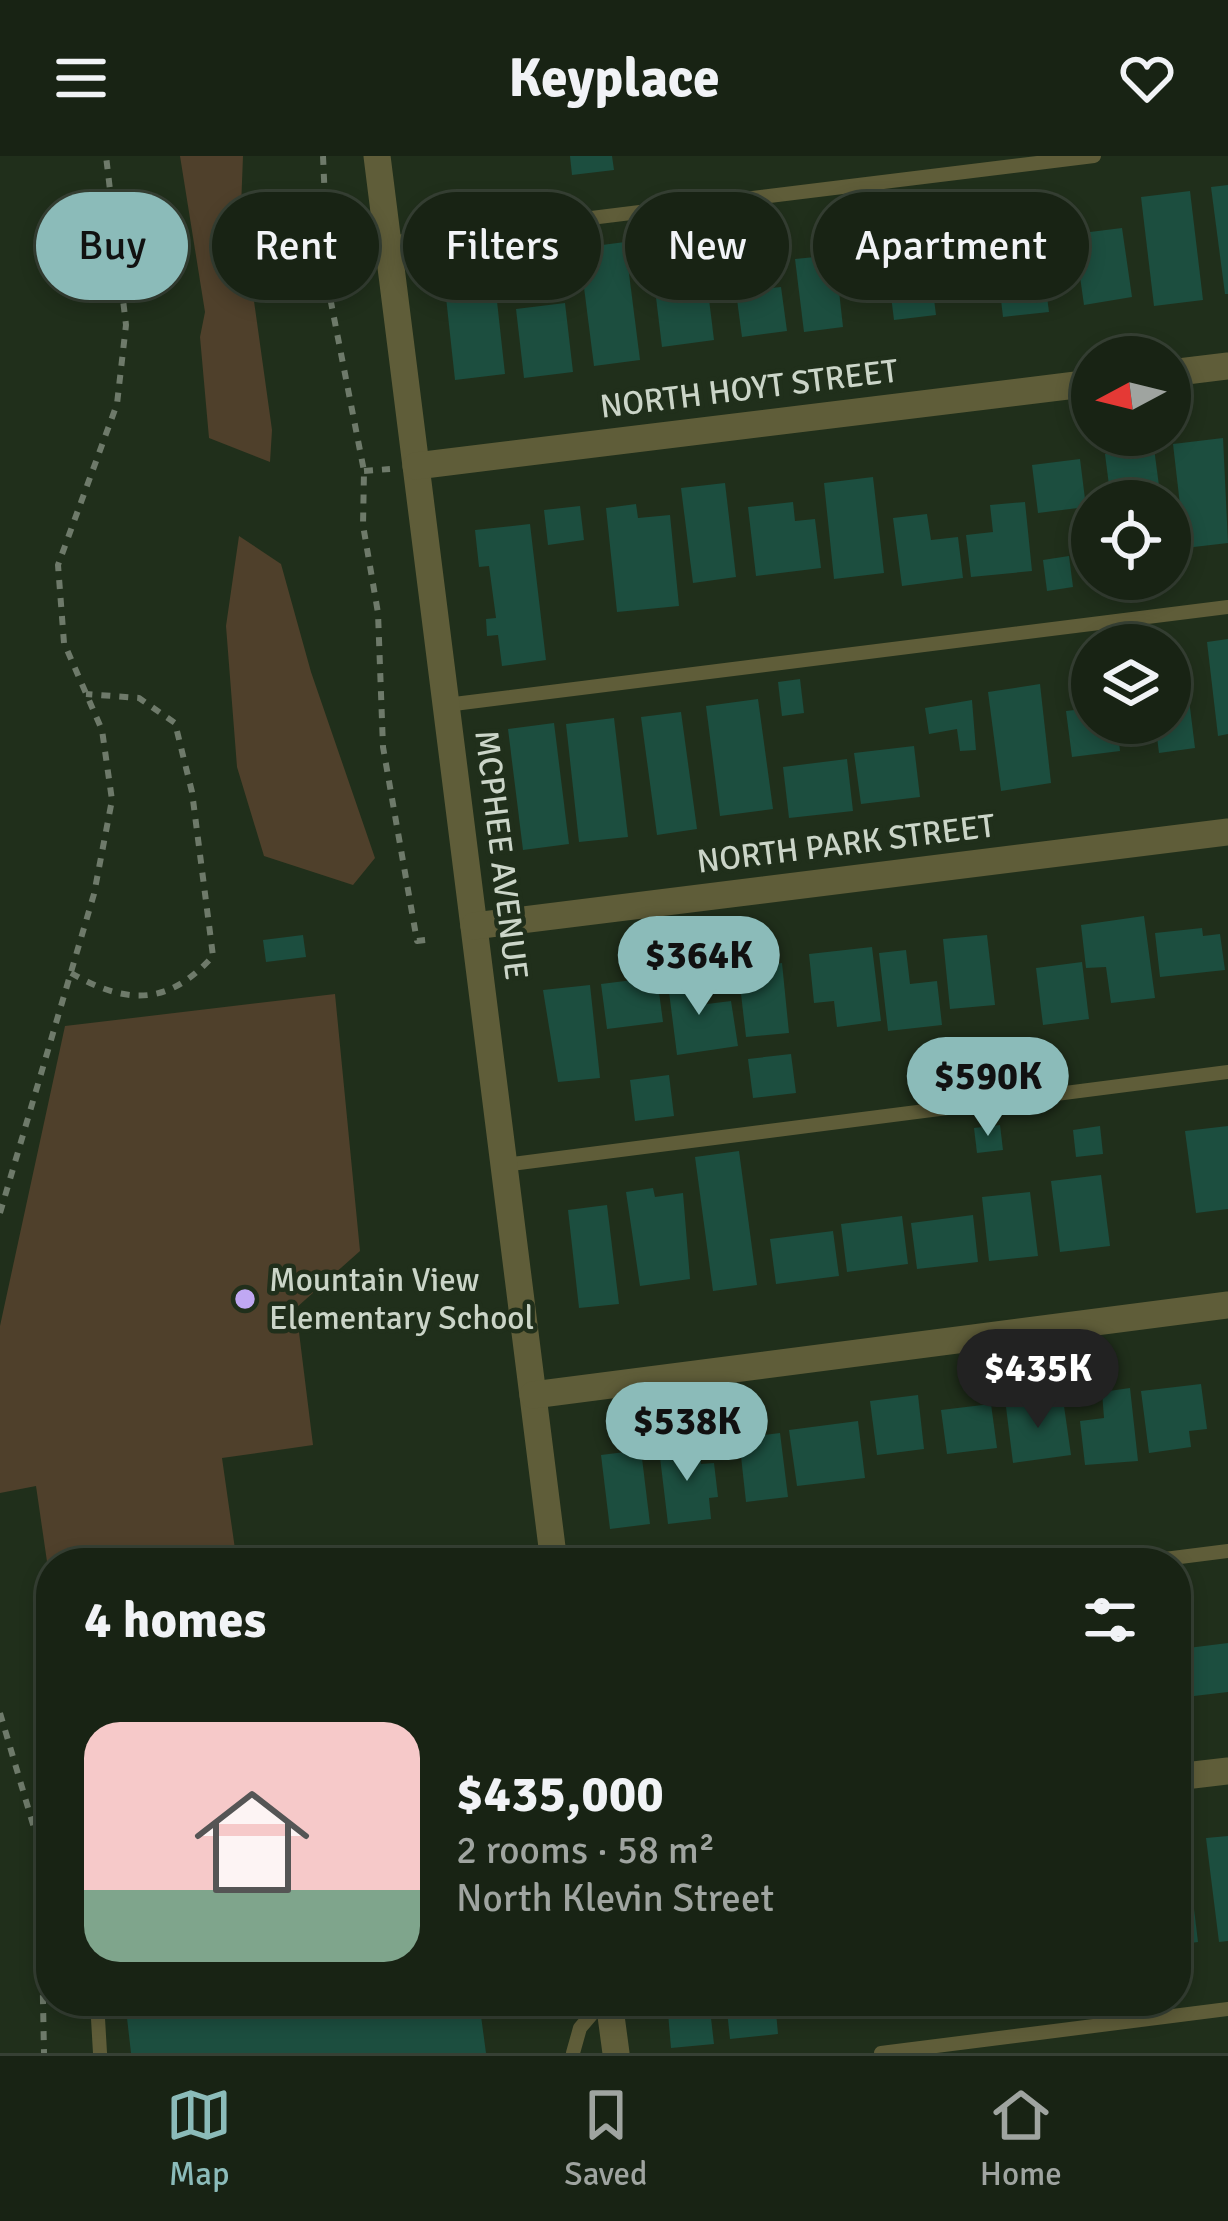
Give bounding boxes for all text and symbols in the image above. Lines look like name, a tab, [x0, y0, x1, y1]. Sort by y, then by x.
icon: menu	[48, 45, 114, 111]
text: Keyplace	[508, 45, 720, 112]
icon: heart	[1114, 45, 1180, 111]
chip: Buy	[36, 192, 188, 300]
chip: Rent	[212, 192, 379, 300]
chip: Filters	[403, 192, 601, 300]
chip: New	[625, 192, 789, 300]
chip: Apartment	[813, 192, 1089, 300]
north arrow	[1071, 336, 1191, 456]
map controls	[1071, 336, 1191, 744]
street label: NORTH HOYT STREET	[598, 350, 900, 428]
button: locate	[1071, 480, 1191, 600]
button: layers	[1071, 624, 1191, 744]
street label: MCPHEE AVENUE	[465, 728, 537, 982]
street label: NORTH PARK STREET	[695, 805, 997, 883]
pin: $364K	[615, 916, 783, 1018]
text: $364K	[645, 931, 753, 979]
pin: $590K	[904, 1037, 1072, 1139]
text: $590K	[934, 1052, 1042, 1100]
place label: Mountain View Elementary School	[269, 1260, 534, 1339]
marker: Mountain View Elementary School	[232, 1286, 258, 1312]
pin: $435K	[954, 1329, 1122, 1431]
text: $435K	[984, 1344, 1092, 1392]
pin: $538K	[603, 1382, 771, 1484]
text: $538K	[633, 1397, 741, 1445]
icon: filters	[1077, 1587, 1143, 1653]
text: 4 homes	[84, 1589, 266, 1652]
text: $435,000	[456, 1763, 664, 1826]
icon: home	[180, 1770, 324, 1914]
text: 2 rooms · 58 m²	[456, 1826, 715, 1874]
text: North Klevin Street	[456, 1874, 774, 1922]
tab: Map	[166, 2082, 232, 2195]
tab: Saved	[564, 2082, 647, 2195]
tab: Home	[980, 2082, 1062, 2195]

